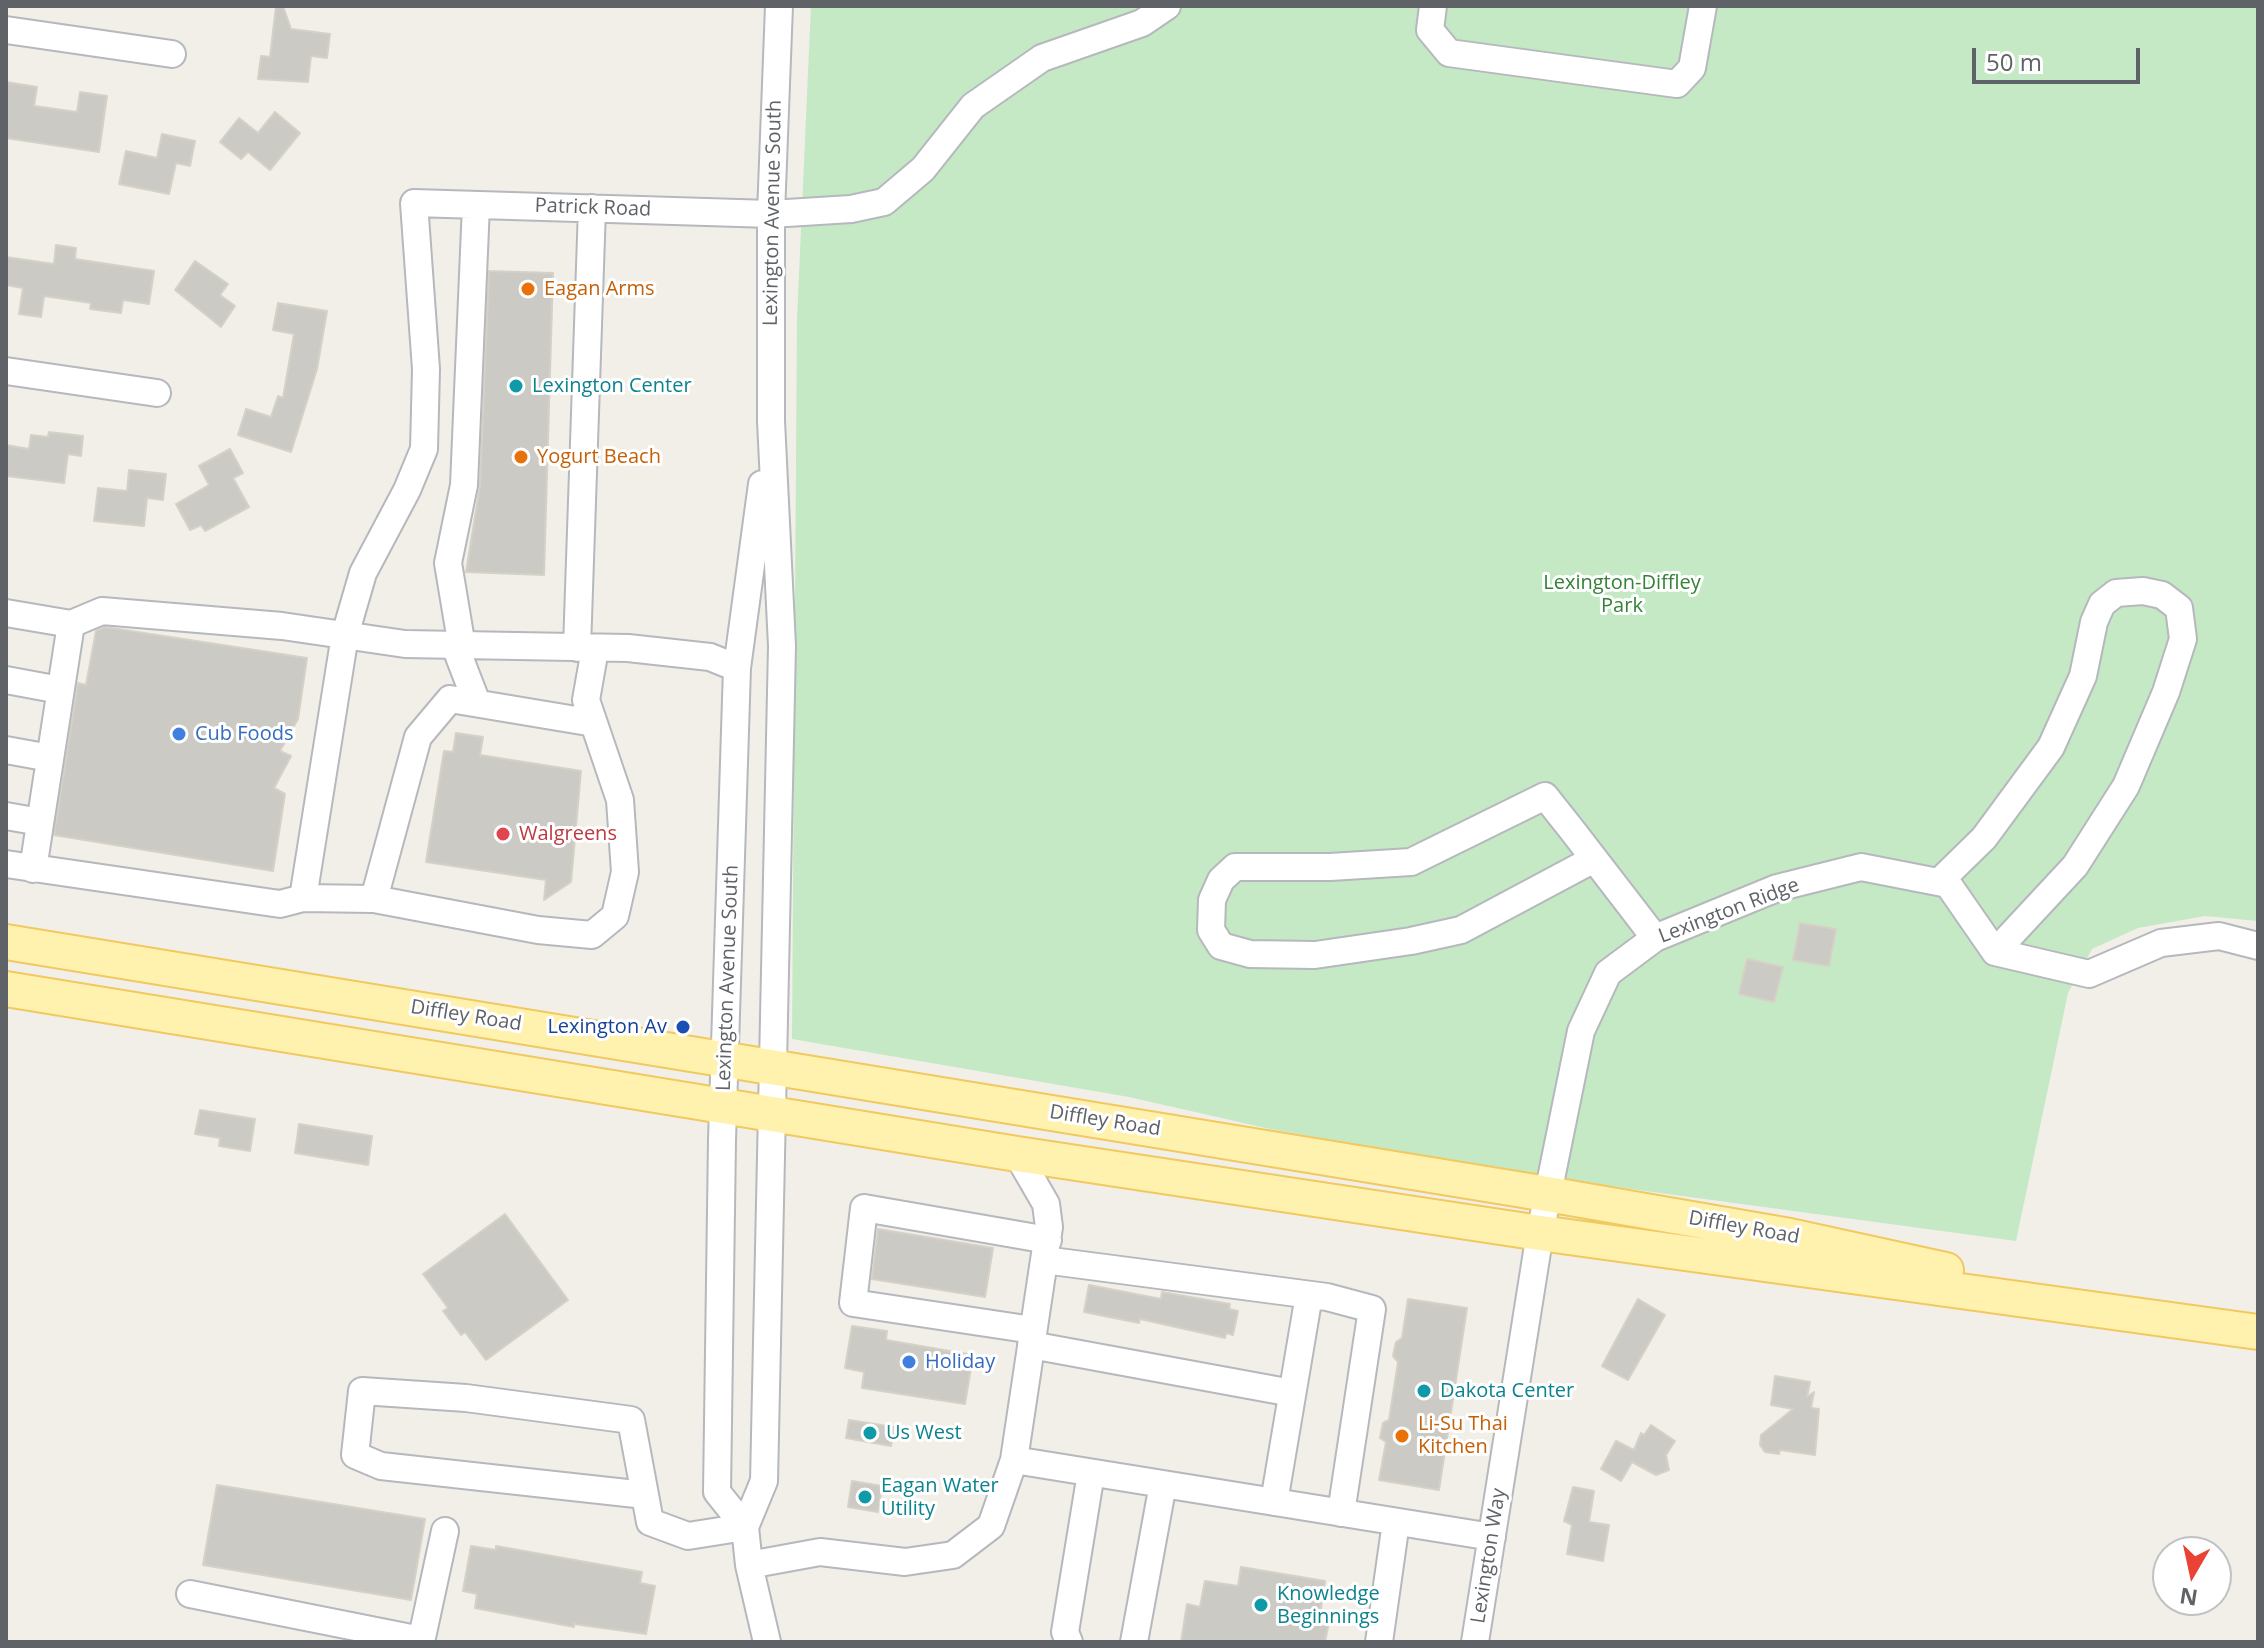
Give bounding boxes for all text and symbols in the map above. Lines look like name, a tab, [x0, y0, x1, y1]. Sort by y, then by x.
scale bar	[1976, 32, 2144, 82]
text: 50 m	[1986, 45, 2042, 78]
street label: Lexington Avenue South	[759, 100, 787, 326]
street label: Patrick Road	[534, 194, 652, 222]
place label: Eagan Arms	[544, 277, 655, 301]
marker: Eagan Arms	[519, 280, 537, 298]
place label: Lexington Center	[532, 374, 692, 398]
marker: Lexington Center	[507, 377, 525, 395]
place label: Yogurt Beach	[537, 445, 661, 469]
marker: Yogurt Beach	[512, 448, 530, 466]
park label: Lexington-Diffley Park	[1543, 571, 1701, 618]
place label: Cub Foods	[195, 722, 293, 746]
marker: Cub Foods	[170, 725, 188, 743]
place label: Walgreens	[519, 822, 617, 846]
marker: Walgreens	[494, 825, 512, 843]
street label: Lexington Avenue South	[712, 864, 744, 1092]
street label: Lexington Ridge	[1655, 873, 1803, 949]
street label: Diffley Road	[409, 995, 523, 1037]
place label: Lexington Av	[547, 1015, 667, 1039]
marker: Lexington Av	[674, 1018, 692, 1036]
street label: Diffley Road	[1048, 1100, 1162, 1142]
street label: Diffley Road	[1687, 1206, 1801, 1250]
place label: Holiday	[925, 1350, 995, 1374]
marker: Holiday	[900, 1353, 918, 1371]
place label: Dakota Center	[1440, 1379, 1574, 1403]
marker: Dakota Center	[1415, 1382, 1433, 1400]
place label: Li-Su Thai Kitchen	[1418, 1412, 1508, 1459]
place label: Us West	[886, 1421, 962, 1445]
marker: Us West	[861, 1424, 879, 1442]
marker: Li-Su Thai Kitchen	[1393, 1427, 1411, 1445]
place label: Eagan Water Utility	[881, 1474, 999, 1521]
street label: Lexington Way	[1466, 1487, 1512, 1625]
marker: Eagan Water Utility	[856, 1488, 874, 1506]
north arrow	[2152, 1536, 2232, 1616]
place label: Knowledge Beginnings	[1277, 1582, 1380, 1629]
text: N	[2177, 1582, 2200, 1614]
marker: Knowledge Beginnings	[1252, 1596, 1270, 1614]

